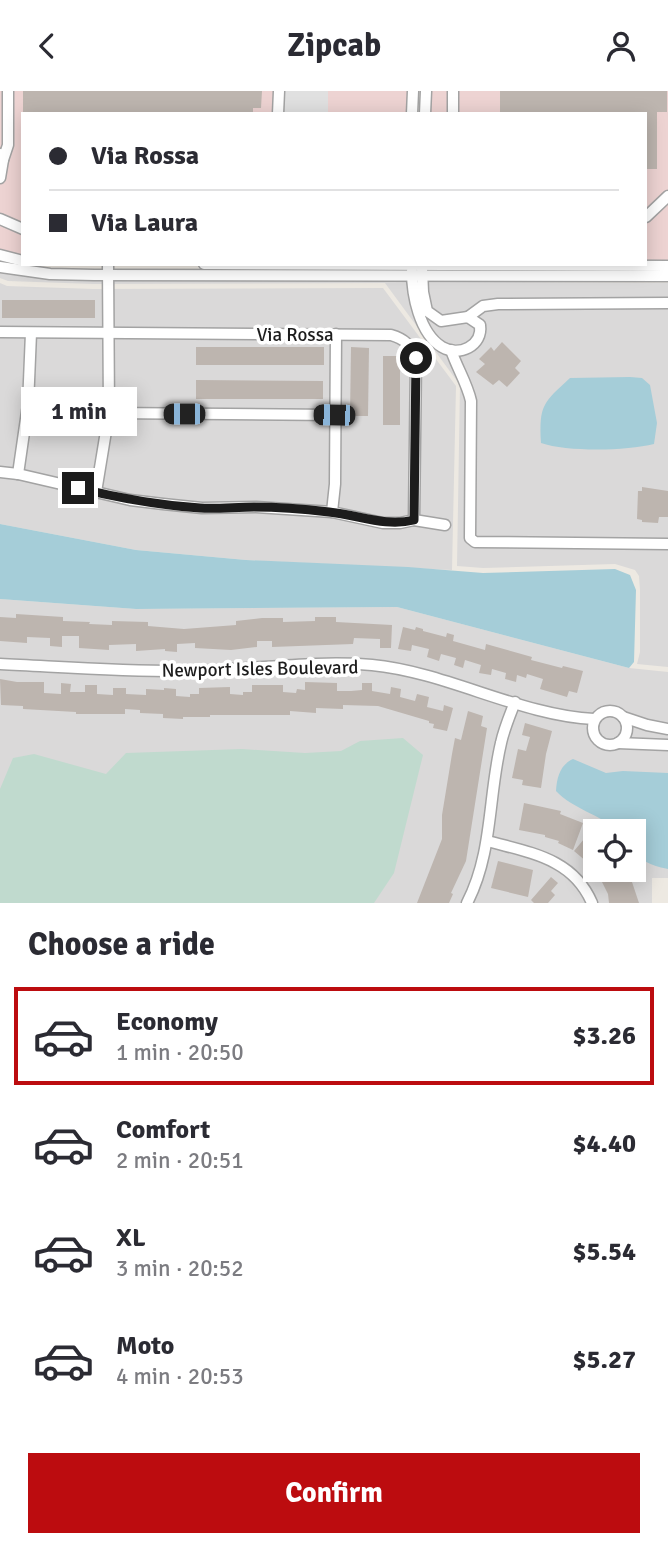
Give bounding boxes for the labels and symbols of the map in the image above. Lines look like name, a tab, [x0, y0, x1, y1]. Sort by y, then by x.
street label: Via Rossa	[256, 323, 334, 347]
route start	[400, 342, 432, 374]
callout: 1 min	[20, 387, 136, 435]
car	[164, 404, 206, 425]
car	[313, 404, 356, 426]
route end	[62, 472, 94, 504]
street label: Newport Isles Boulevard	[161, 655, 359, 683]

